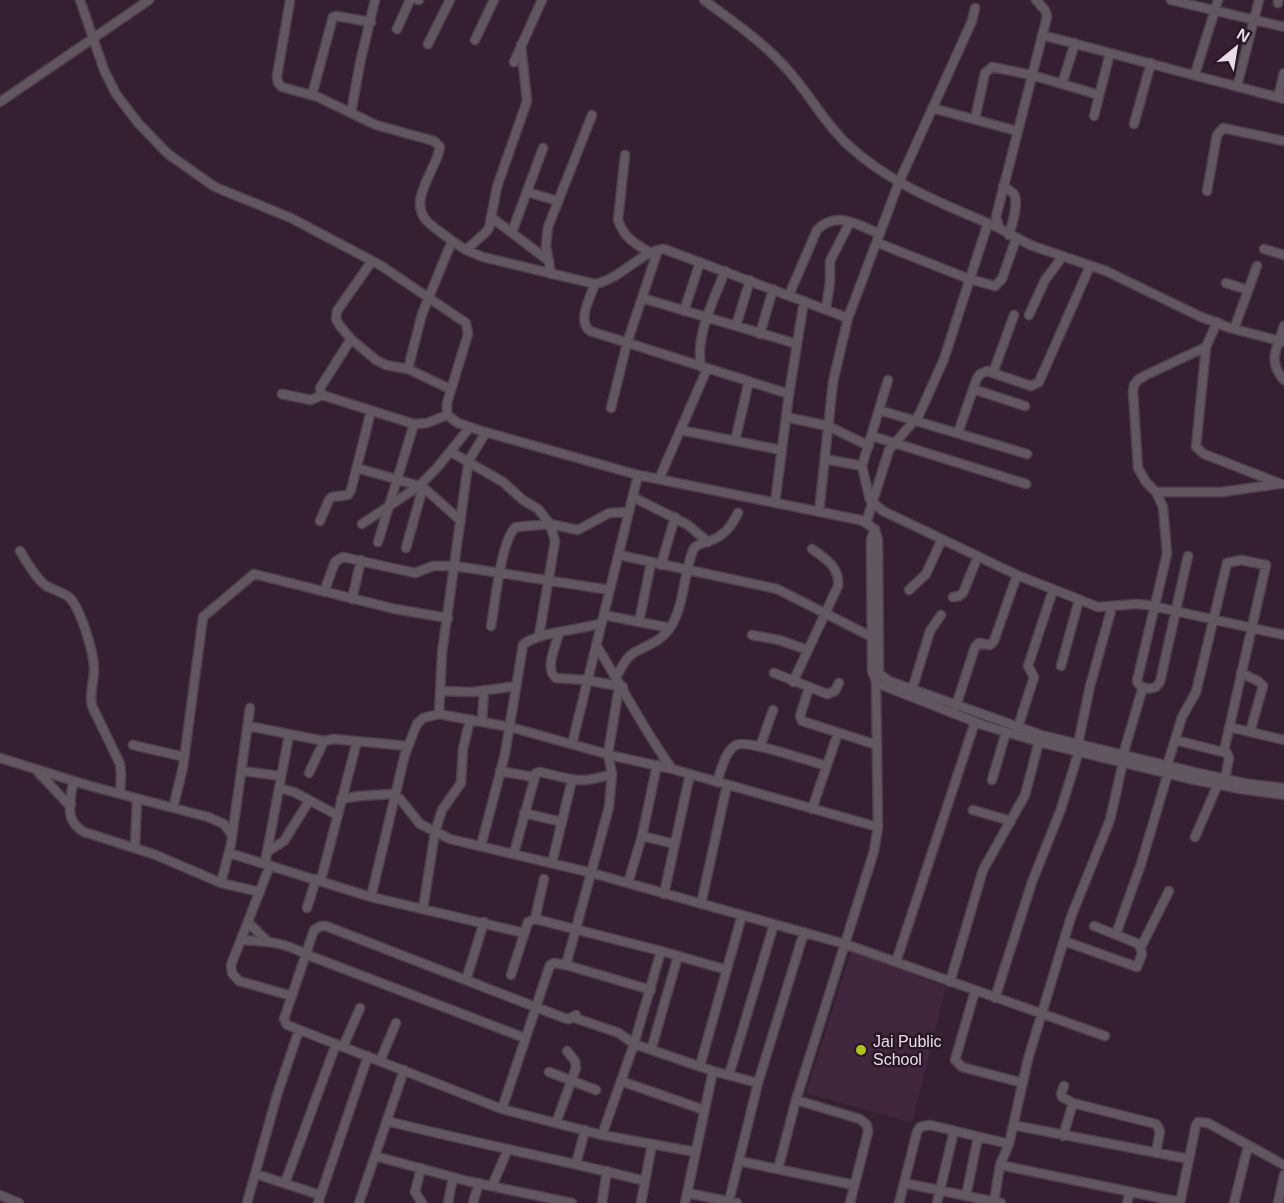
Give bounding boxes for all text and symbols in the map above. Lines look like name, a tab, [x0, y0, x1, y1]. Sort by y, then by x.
north arrow	[1206, 18, 1266, 78]
text: N	[1234, 25, 1253, 46]
place label: Jai Public School	[873, 1033, 941, 1068]
marker: Jai Public School	[854, 1043, 868, 1057]

